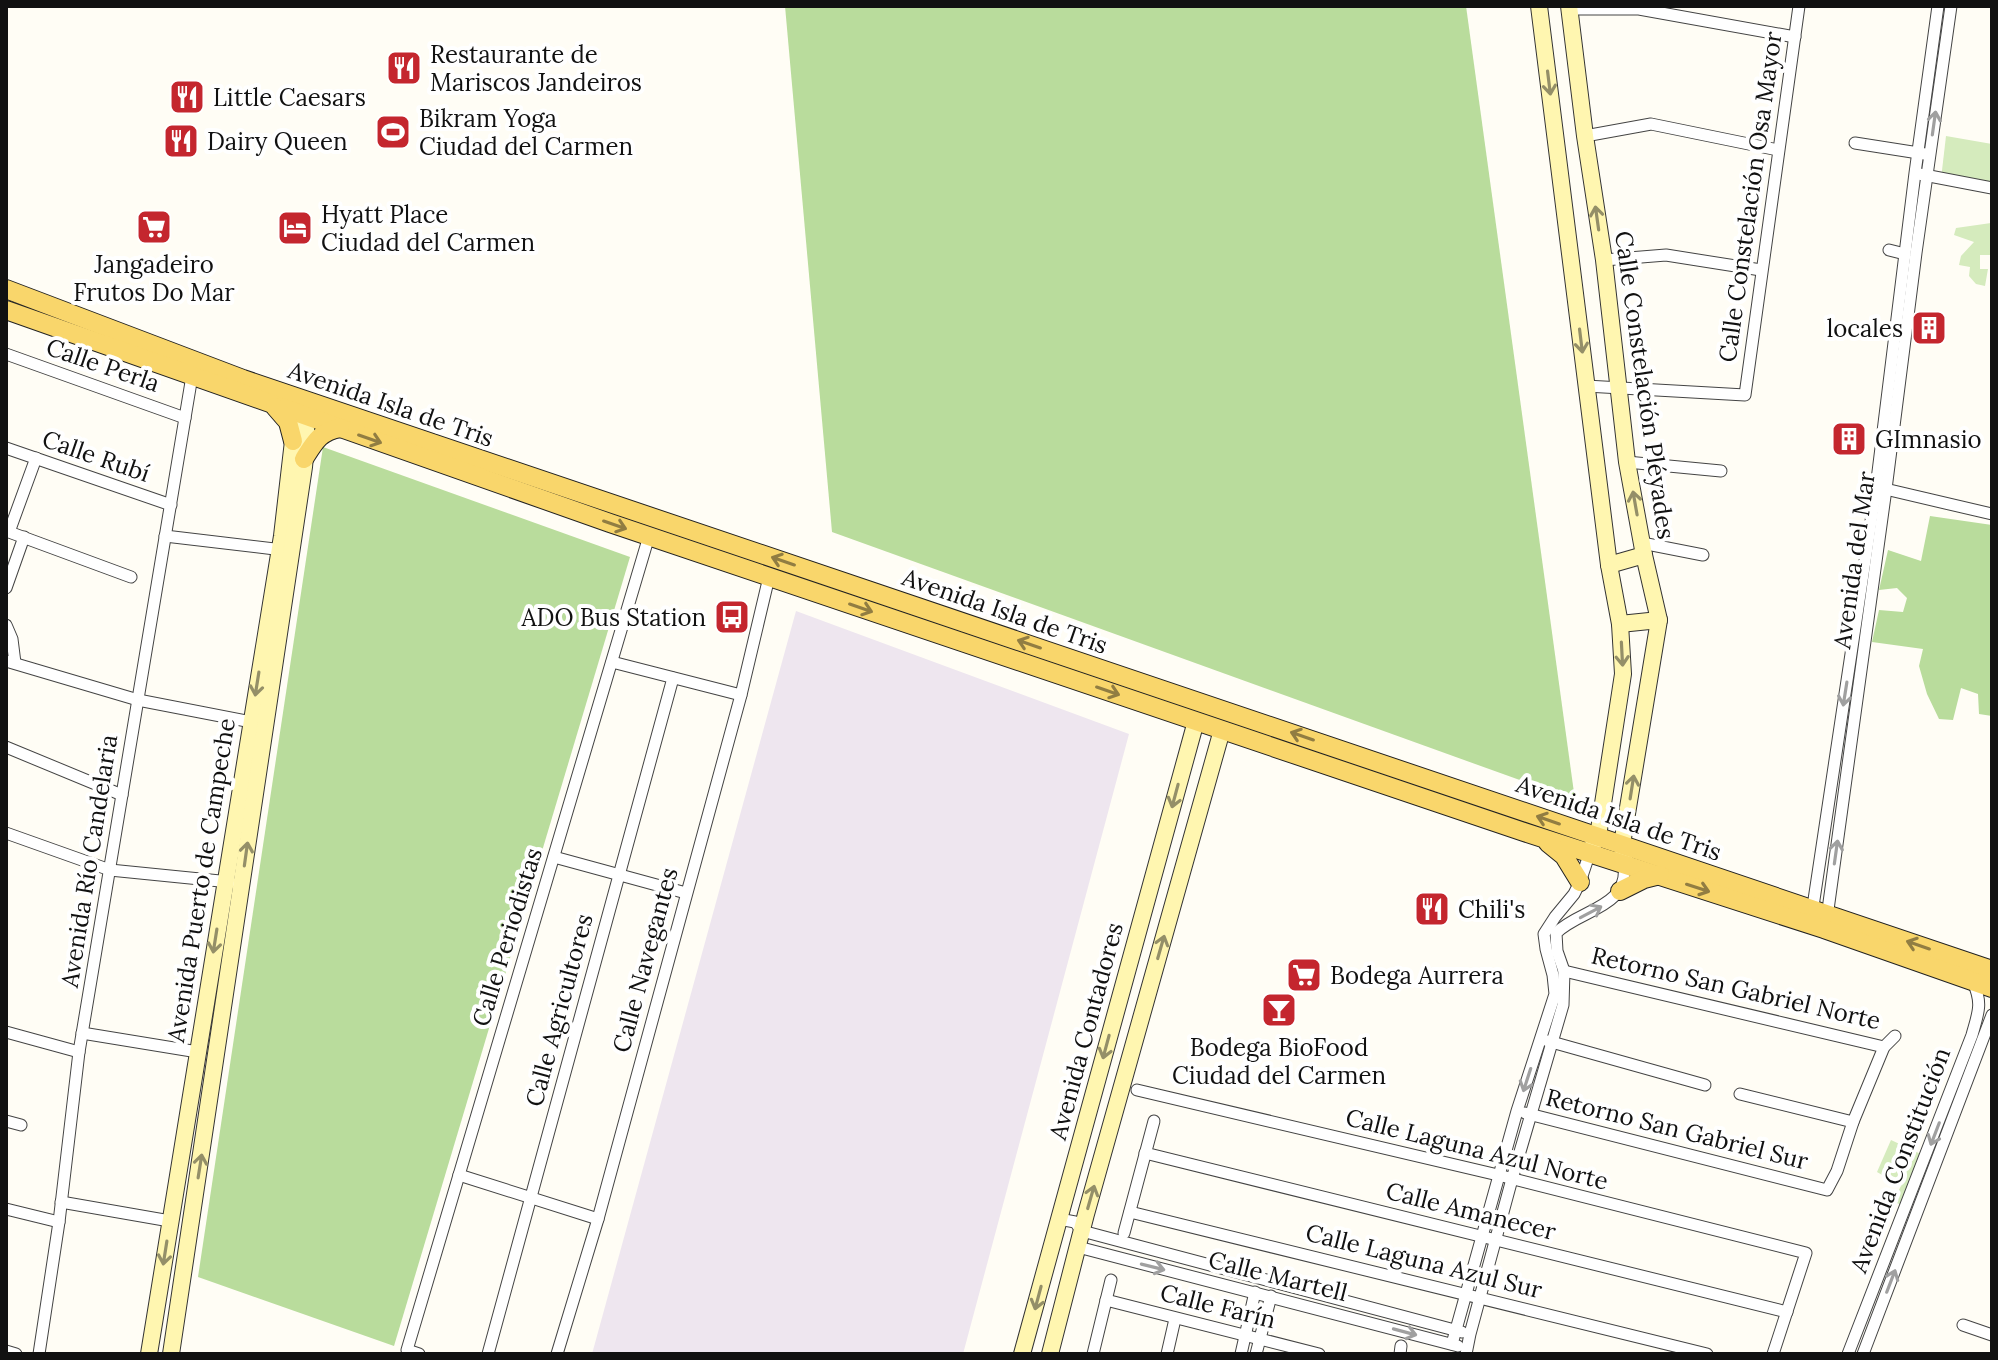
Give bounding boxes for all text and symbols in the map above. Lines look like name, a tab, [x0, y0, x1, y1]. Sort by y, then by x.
street label: Calle Constelación Osa Mayor	[1711, 29, 1789, 364]
place label: Restaurante de Mariscos Jandeiros	[430, 39, 642, 98]
restaurant icon: Restaurante de Mariscos Jandeiros	[385, 49, 423, 87]
one-way arrow	[1542, 70, 1557, 95]
restaurant icon: Little Caesars	[168, 78, 206, 116]
place label: Little Caesars	[213, 82, 366, 113]
place label: Bikram Yoga Ciudad del Carmen	[419, 103, 633, 162]
one-way arrow	[1927, 110, 1942, 136]
sports icon: Bikram Yoga Ciudad del Carmen	[374, 113, 412, 151]
restaurant icon: Dairy Queen	[162, 122, 200, 160]
place label: Dairy Queen	[207, 126, 348, 157]
place label: Hyatt Place Ciudad del Carmen	[321, 199, 535, 258]
one-way arrow	[1589, 206, 1604, 231]
supermarket icon: Jangadeiro Frutos Do Mar	[135, 208, 173, 246]
hotel icon: Hyatt Place Ciudad del Carmen	[276, 209, 314, 247]
street label: Calle Constelación Pléyades	[1608, 229, 1682, 541]
place label: Jangadeiro Frutos Do Mar	[73, 249, 235, 308]
building icon: locales	[1910, 309, 1948, 347]
place label: locales	[1827, 313, 1903, 344]
one-way arrow	[1574, 328, 1589, 353]
street label: Calle Perla	[42, 331, 164, 399]
street label: Avenida Isla de Tris	[283, 354, 498, 454]
building icon: GImnasio	[1830, 420, 1868, 458]
street label: Calle Rubí	[38, 423, 154, 489]
place label: GImnasio	[1875, 424, 1981, 455]
one-way arrow	[357, 433, 382, 447]
street label: Avenida del Mar	[1826, 469, 1882, 652]
one-way arrow	[1626, 491, 1641, 517]
one-way arrow	[602, 518, 627, 533]
one-way arrow	[770, 553, 795, 568]
street label: Avenida Isla de Tris	[897, 561, 1112, 661]
bus stop icon: ADO Bus Station	[713, 598, 751, 636]
place label: ADO Bus Station	[521, 602, 706, 633]
one-way arrow	[849, 602, 874, 617]
one-way arrow	[1017, 636, 1042, 651]
one-way arrow	[1615, 640, 1630, 667]
one-way arrow	[249, 671, 264, 696]
one-way arrow	[1837, 681, 1852, 706]
one-way arrow	[1095, 685, 1120, 700]
street label: Avenida Puerto de Campeche	[160, 716, 242, 1045]
one-way arrow	[1290, 728, 1315, 743]
street label: Avenida Río Candelaria	[54, 732, 124, 991]
street label: Avenida Isla de Tris	[1511, 768, 1726, 868]
one-way arrow	[1625, 774, 1640, 800]
one-way arrow	[1167, 783, 1182, 809]
one-way arrow	[1536, 811, 1561, 826]
one-way arrow	[1829, 840, 1844, 865]
one-way arrow	[239, 841, 254, 867]
street label: Calle Periodistas	[465, 844, 549, 1030]
street label: Calle Navegantes	[605, 864, 685, 1056]
one-way arrow	[1686, 882, 1711, 897]
restaurant icon: Chili's	[1413, 890, 1451, 928]
place label: Chili's	[1458, 894, 1525, 925]
one-way arrow	[1578, 904, 1602, 920]
street label: Calle Agricultores	[518, 910, 600, 1110]
street label: Avenida Contadores	[1042, 919, 1130, 1144]
one-way arrow	[207, 928, 222, 953]
one-way arrow	[1155, 935, 1170, 960]
one-way arrow	[1906, 937, 1931, 952]
street label: Retorno San Gabriel Norte	[1588, 940, 1884, 1036]
supermarket icon: Bodega Aurrera	[1285, 956, 1323, 994]
place label: Bodega Aurrera	[1330, 960, 1504, 991]
bar icon: Bodega BioFood Ciudad del Carmen	[1260, 991, 1298, 1029]
place label: Bodega BioFood Ciudad del Carmen	[1172, 1032, 1386, 1091]
one-way arrow	[1098, 1034, 1113, 1060]
street label: Avenida Constitución	[1842, 1043, 1957, 1278]
one-way arrow	[1519, 1066, 1534, 1092]
street label: Retorno San Gabriel Sur	[1543, 1081, 1812, 1177]
street label: Calle Laguna Azul Norte	[1343, 1101, 1611, 1197]
one-way arrow	[1927, 1121, 1941, 1146]
one-way arrow	[193, 1154, 208, 1179]
street label: Calle Amanecer	[1383, 1175, 1560, 1247]
one-way arrow	[1084, 1185, 1099, 1211]
street label: Calle Laguna Azul Sur	[1303, 1217, 1546, 1306]
one-way arrow	[157, 1240, 172, 1265]
street label: Calle Martell	[1205, 1244, 1351, 1308]
one-way arrow	[1140, 1260, 1166, 1275]
one-way arrow	[1885, 1269, 1899, 1294]
street label: Calle Farín	[1157, 1277, 1279, 1335]
one-way arrow	[1029, 1284, 1044, 1310]
one-way arrow	[1392, 1325, 1417, 1340]

